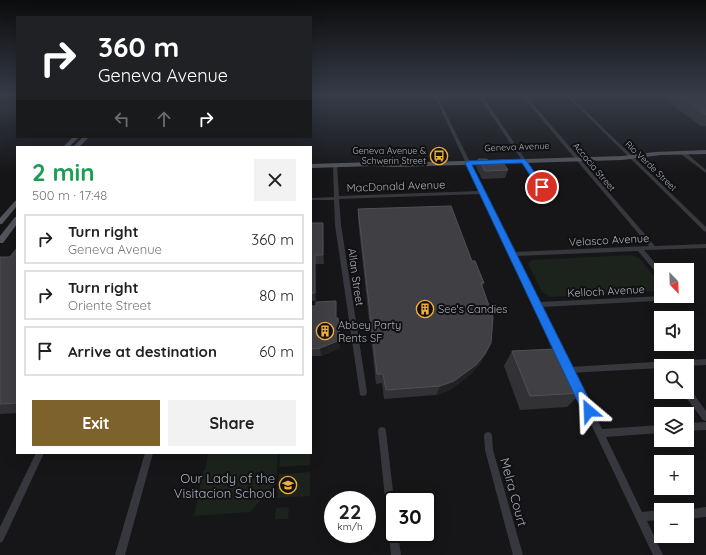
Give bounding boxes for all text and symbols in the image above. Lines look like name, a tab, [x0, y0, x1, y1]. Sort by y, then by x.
text: 360 m	[98, 29, 179, 64]
icon: right	[32, 32, 84, 84]
text: Geneva Avenue	[98, 64, 228, 87]
icon: left	[111, 108, 133, 130]
icon: ahead	[153, 108, 175, 130]
icon: right	[195, 108, 217, 130]
street label: Rio Verde Street	[623, 138, 679, 193]
street label: Geneva Avenue	[484, 140, 550, 153]
street label: Accacia Street	[571, 140, 618, 193]
place label: Geneva Avenue & Schwerin Street	[352, 145, 426, 166]
bus stop icon: Geneva Avenue & Schwerin Street	[429, 146, 449, 166]
text: 2 min	[32, 157, 94, 187]
button: close	[254, 159, 296, 201]
pin	[525, 170, 559, 204]
icon: arrive	[531, 176, 553, 198]
street label: MacDonald Avenue	[346, 177, 446, 195]
text: 500 m · 17:48	[32, 187, 107, 203]
text: Turn right	[68, 222, 139, 241]
icon: right	[34, 228, 56, 250]
text: 360 m	[251, 230, 294, 249]
street label: Velasco Avenue	[568, 231, 650, 249]
text: Geneva Avenue	[68, 241, 162, 257]
street label: Allan Street	[345, 247, 367, 307]
north arrow	[654, 263, 694, 303]
map controls	[654, 263, 694, 543]
text: Turn right	[68, 278, 139, 297]
street label: Kelloch Avenue	[567, 282, 645, 300]
icon: right	[34, 284, 56, 306]
text: 80 m	[259, 286, 294, 305]
text: Oriente Street	[68, 297, 151, 313]
building icon: See's Candies	[415, 299, 435, 319]
place label: See's Candies	[438, 302, 508, 316]
button: sound	[654, 311, 694, 351]
place label: Abbey Party Rents SF	[338, 318, 401, 345]
building icon: Abbey Party Rents SF	[315, 321, 335, 341]
icon: arrive	[34, 340, 56, 362]
text: Arrive at destination	[68, 342, 217, 361]
text: 60 m	[259, 342, 294, 361]
button: search	[654, 359, 694, 399]
position arrow	[568, 390, 610, 432]
button: Exit	[32, 400, 160, 446]
button: Share	[168, 400, 296, 446]
button: layers	[654, 407, 694, 447]
button: +	[654, 455, 694, 495]
street label: Melra Court	[497, 456, 531, 528]
place label: Our Lady of the Visitacion School	[174, 470, 275, 501]
school or university icon: Our Lady of the Visitacion School	[278, 475, 298, 495]
speed limit sign: 30	[384, 491, 436, 543]
text: 22	[339, 499, 361, 524]
button: −	[654, 503, 694, 543]
text: km/h	[337, 520, 363, 533]

